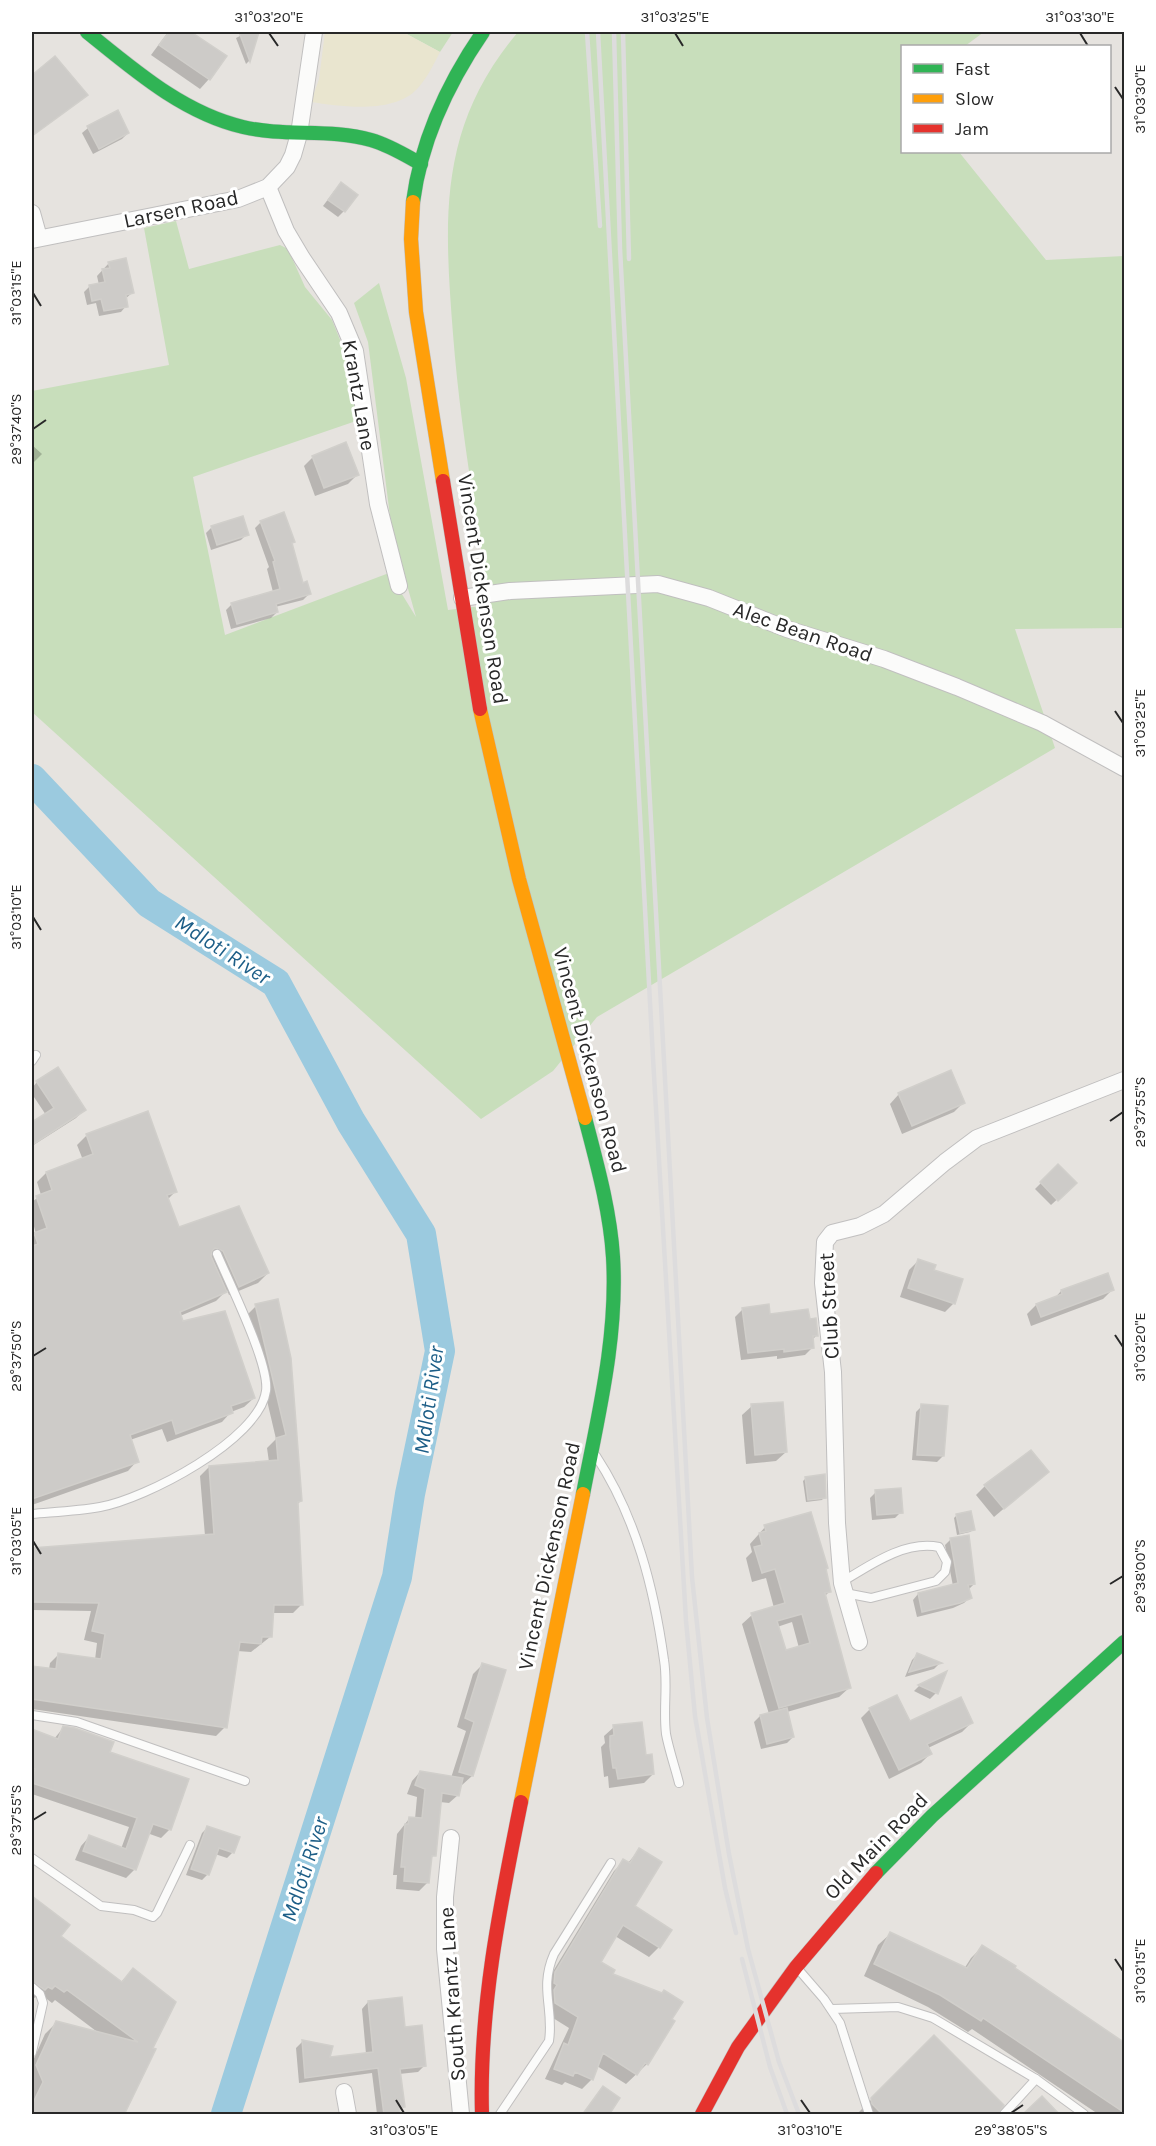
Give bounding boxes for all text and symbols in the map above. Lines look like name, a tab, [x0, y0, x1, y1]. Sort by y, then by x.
text: 31°03'20"E	[234, 8, 304, 26]
text: 31°03'25"E	[641, 8, 709, 26]
text: 31°03'30"E	[1045, 8, 1115, 26]
legend	[901, 45, 1111, 153]
text: Fast	[955, 58, 990, 80]
text: 31°03'30"E	[1131, 64, 1149, 134]
text: Slow	[955, 88, 994, 110]
text: Jam	[955, 118, 989, 140]
street label: Larsen Road	[121, 185, 241, 233]
text: 31°03'15"E	[7, 260, 25, 326]
street label: Krantz Lane	[337, 338, 381, 452]
text: 29°37'40"S	[7, 393, 25, 465]
street label: Vincent Dickenson Road	[453, 472, 513, 706]
street label: Alec Bean Road	[730, 597, 876, 667]
text: 31°03'25"E	[1131, 689, 1149, 757]
text: 31°03'10"E	[7, 884, 25, 950]
water label: Mdloti River	[170, 909, 276, 991]
street label: Vincent Dickenson Road	[548, 945, 632, 1175]
text: 29°37'55"S	[1131, 1076, 1149, 1148]
street label: Club Street	[814, 1252, 844, 1360]
text: 31°03'20"E	[1131, 1312, 1149, 1382]
text: 29°37'50"S	[7, 1320, 25, 1392]
water label: Mdloti River	[409, 1343, 450, 1456]
street label: Vincent Dickenson Road	[513, 1440, 585, 1672]
text: 31°03'05"E	[7, 1506, 25, 1576]
text: 29°38'00"S	[1131, 1539, 1149, 1613]
text: 29°37'55"S	[7, 1784, 25, 1856]
street label: Old Main Road	[819, 1788, 933, 1904]
water label: Mdloti River	[276, 1812, 335, 1925]
street label: South Krantz Lane	[434, 1906, 470, 2082]
text: 31°03'15"E	[1131, 1938, 1149, 2004]
text: 31°03'05"E	[369, 2121, 439, 2139]
text: 31°03'10"E	[777, 2121, 843, 2139]
text: 29°38'05"S	[974, 2121, 1048, 2139]

